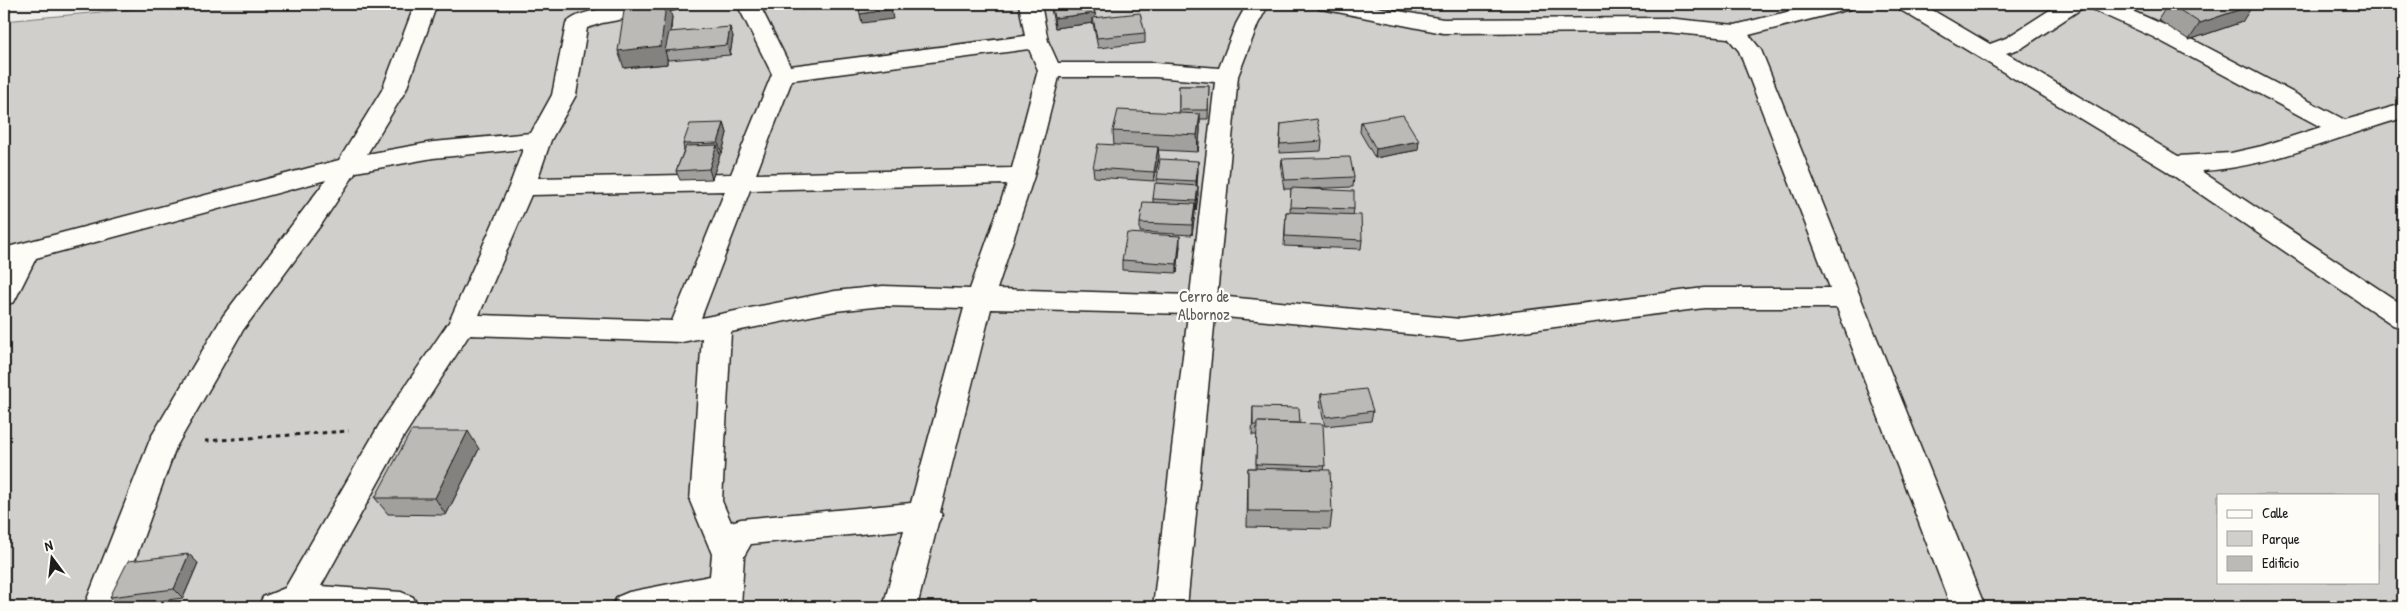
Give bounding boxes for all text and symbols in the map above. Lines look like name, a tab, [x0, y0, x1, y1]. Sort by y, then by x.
park label: Cerro de Albornoz	[1178, 285, 1230, 325]
legend	[2217, 494, 2380, 584]
text: Calle	[2262, 502, 2289, 523]
text: Parque	[2262, 528, 2300, 549]
north arrow	[28, 534, 78, 584]
text: N	[42, 535, 55, 555]
text: Edificio	[2262, 552, 2299, 573]

